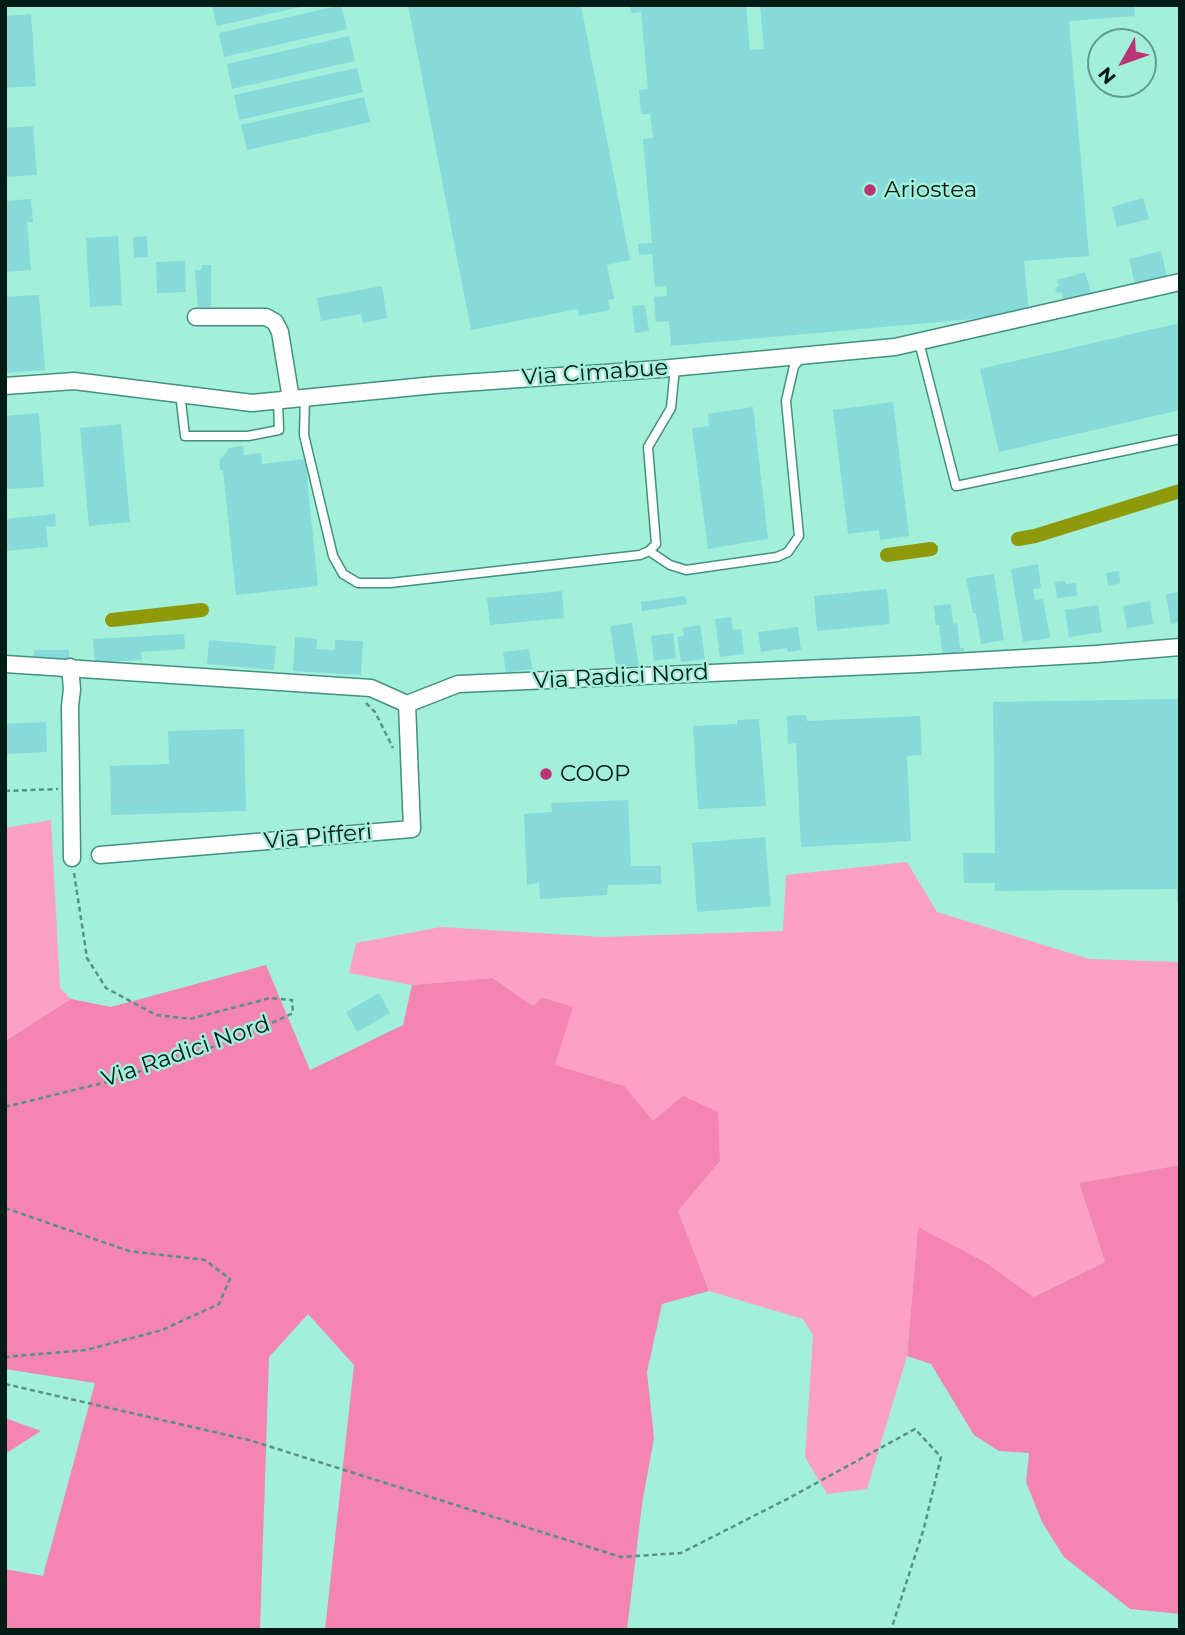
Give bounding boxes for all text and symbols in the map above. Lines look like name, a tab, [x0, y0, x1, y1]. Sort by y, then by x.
north arrow	[1087, 28, 1157, 98]
text: N	[1093, 62, 1121, 89]
place label: Ariostea	[884, 176, 977, 204]
marker: Ariostea	[862, 182, 878, 198]
street label: Via Cimabue	[521, 354, 669, 392]
street label: Via Radici Nord	[532, 659, 710, 695]
place label: COOP	[560, 760, 631, 788]
marker: COOP	[538, 766, 554, 782]
street label: Via Pifferi	[263, 819, 373, 855]
street label: Via Radici Nord	[98, 1010, 274, 1094]

